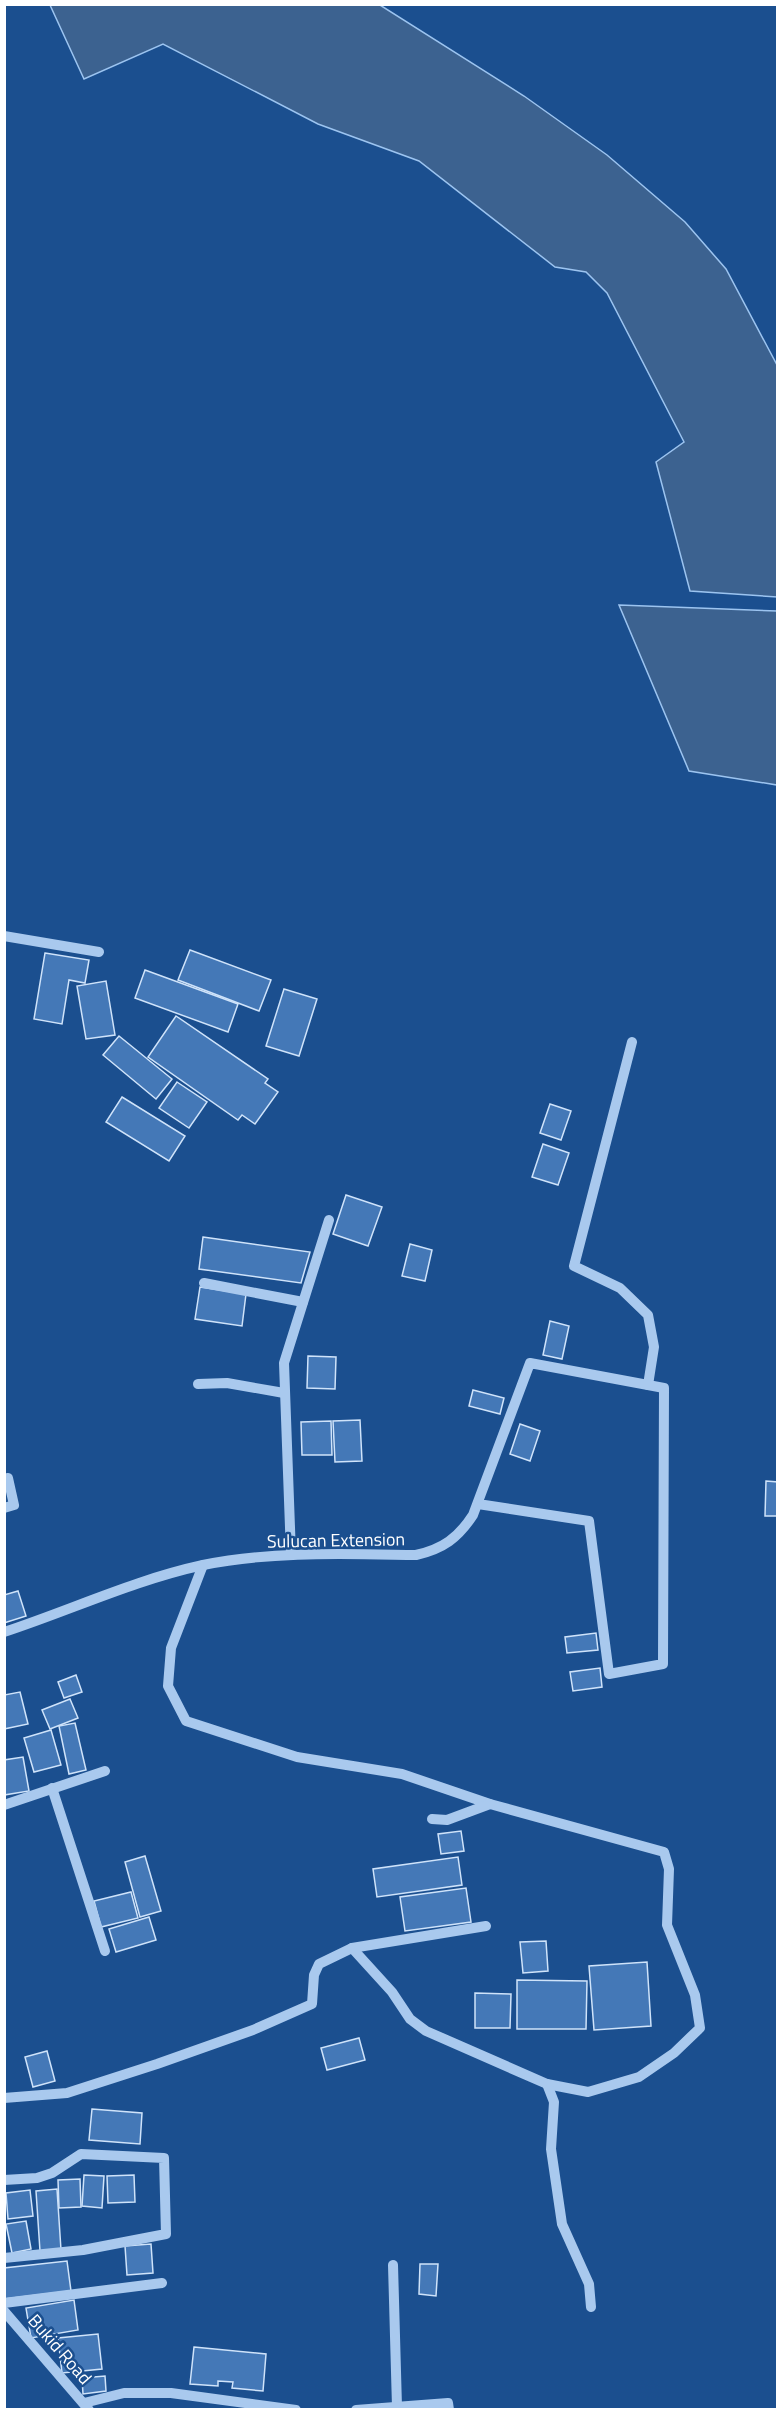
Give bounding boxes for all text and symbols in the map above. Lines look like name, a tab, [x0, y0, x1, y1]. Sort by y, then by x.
street label: Sulucan Extension	[267, 1525, 405, 1555]
street label: Bukid Road	[22, 2308, 98, 2390]

